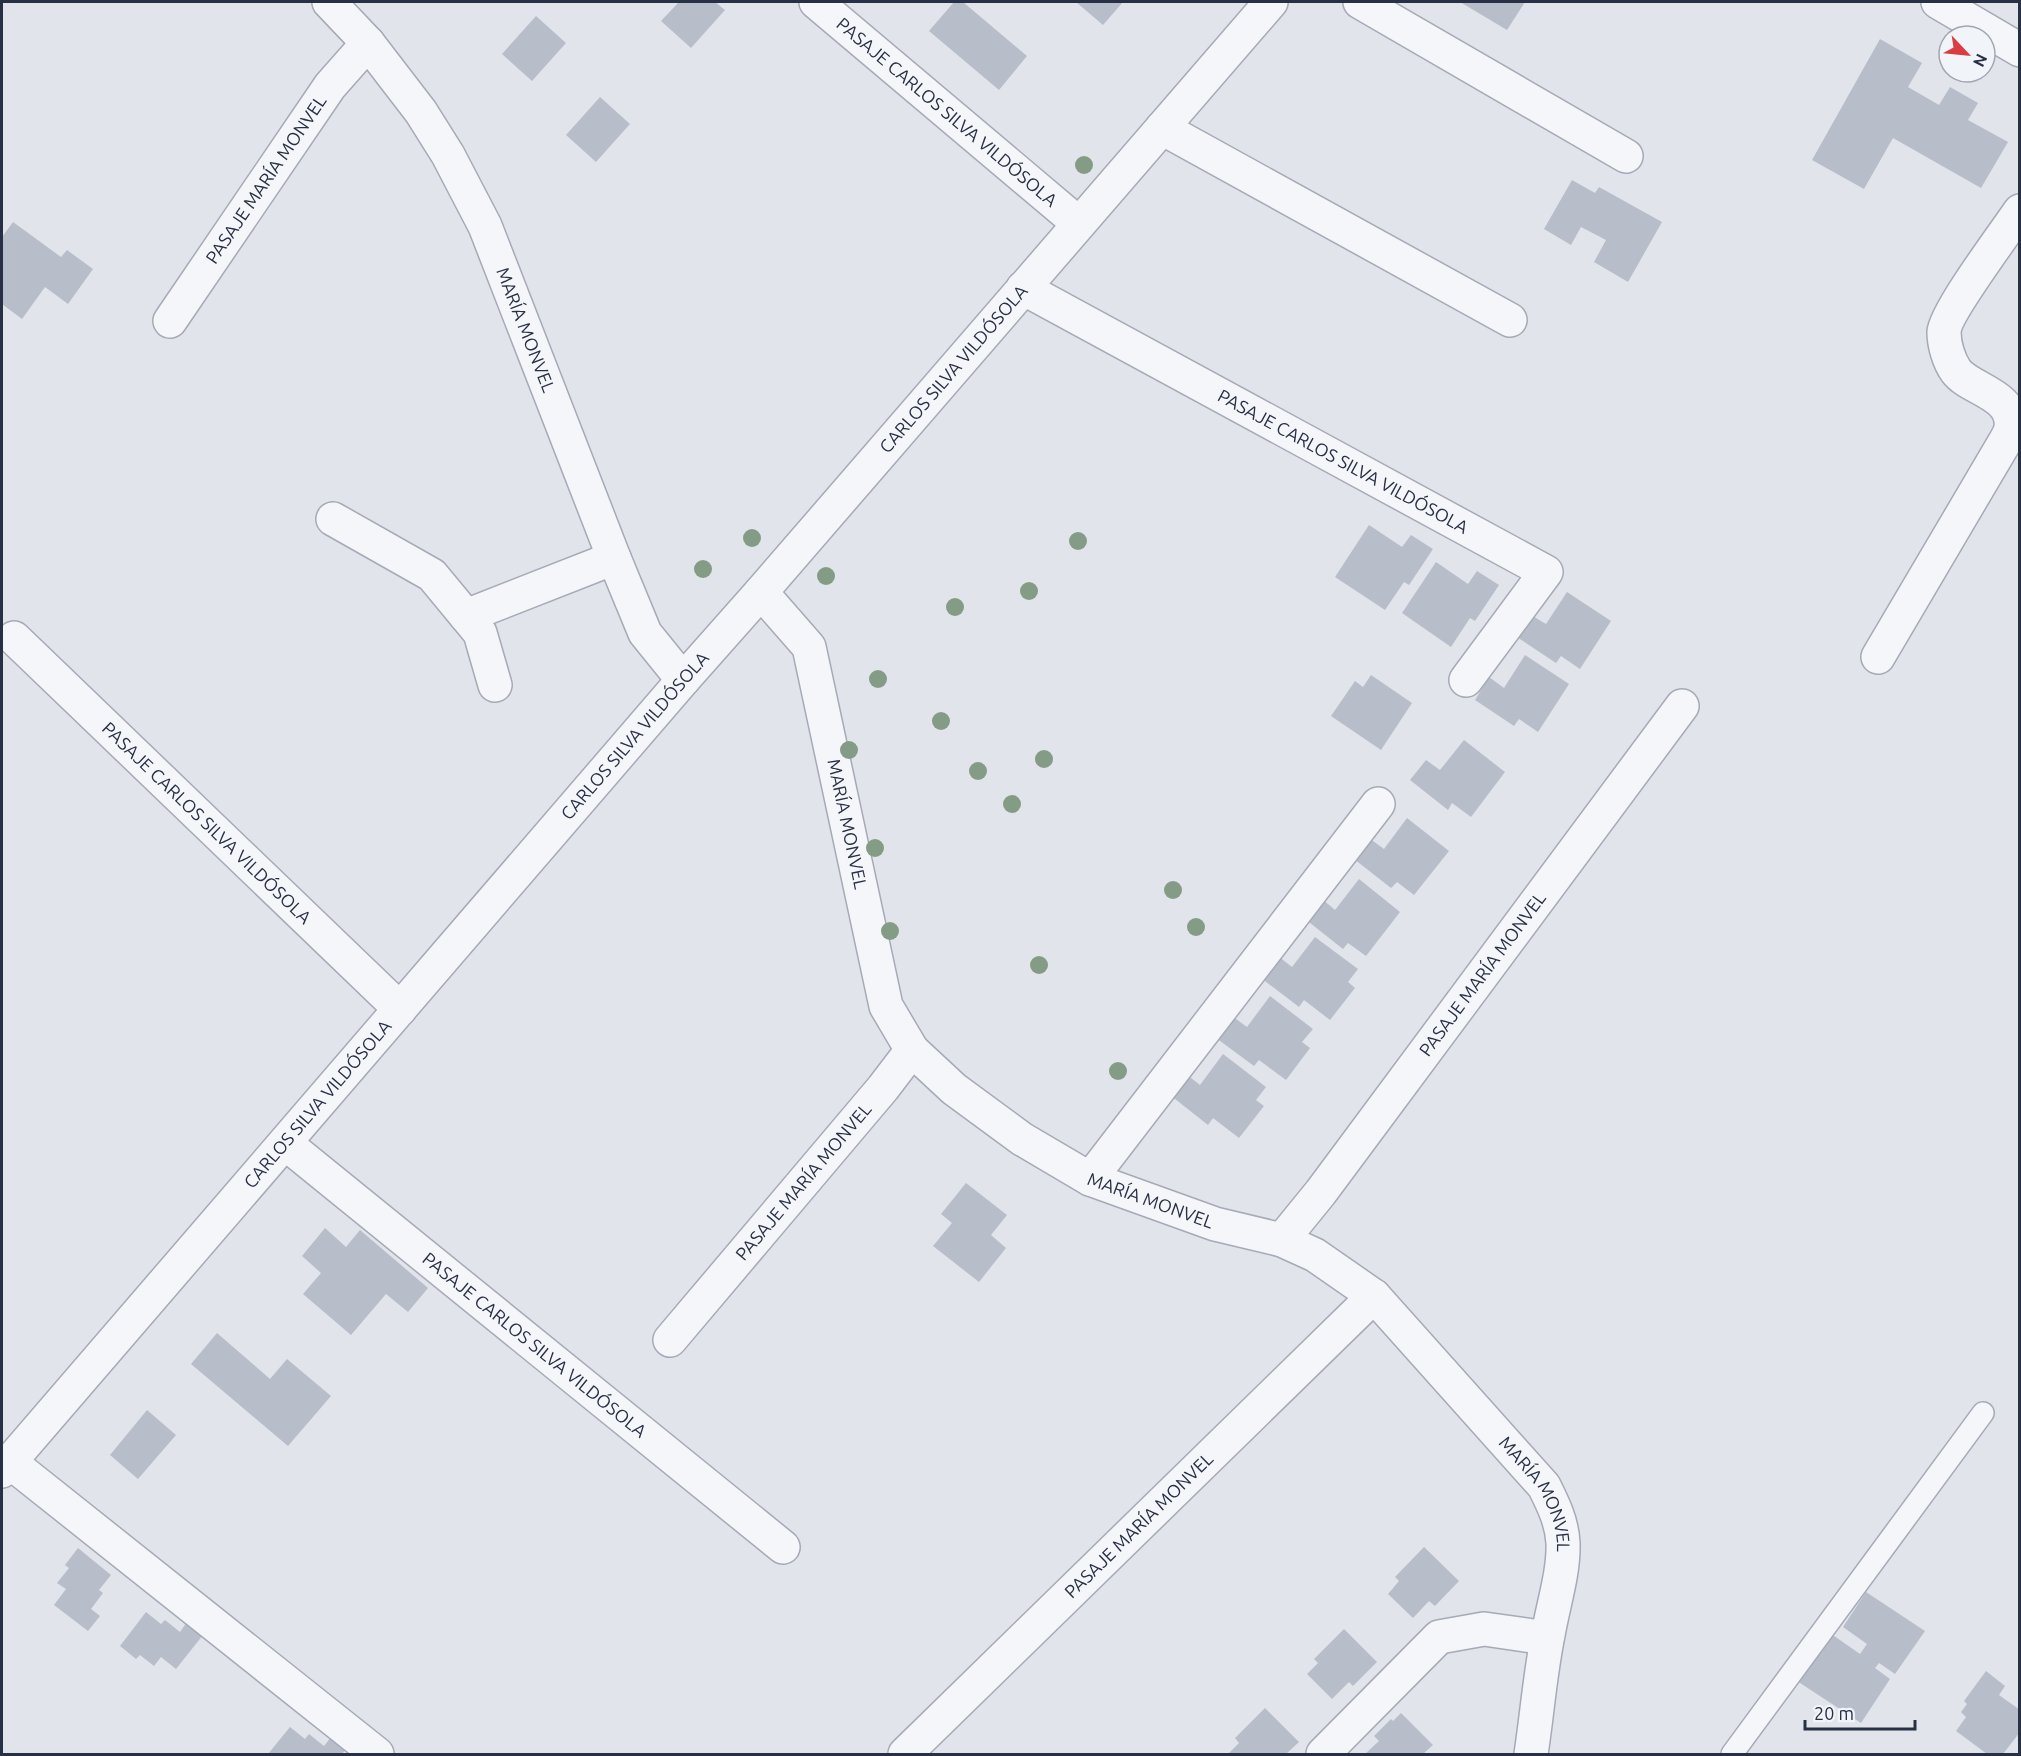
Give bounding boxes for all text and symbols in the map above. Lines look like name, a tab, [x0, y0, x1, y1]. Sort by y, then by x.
street label: PASAJE CARLOS SILVA VILDÓSOLA	[833, 13, 1062, 210]
north arrow	[1937, 24, 1997, 84]
text: N	[1970, 51, 1991, 70]
street label: PASAJE MARÍA MONVEL	[201, 91, 330, 267]
street label: MARÍA MONVEL	[493, 264, 560, 395]
street label: CARLOS SILVA VILDÓSOLA	[875, 280, 1031, 456]
street label: PASAJE CARLOS SILVA VILDÓSOLA	[1215, 385, 1472, 537]
street label: CARLOS SILVA VILDÓSOLA	[556, 647, 712, 823]
street label: PASAJE CARLOS SILVA VILDÓSOLA	[99, 717, 316, 927]
street label: MARÍA MONVEL	[824, 757, 872, 891]
street label: PASAJE MARÍA MONVEL	[1415, 888, 1549, 1060]
street label: CARLOS SILVA VILDÓSOLA	[239, 1015, 395, 1192]
street label: PASAJE MARÍA MONVEL	[731, 1099, 875, 1264]
street label: MARÍA MONVEL	[1085, 1168, 1216, 1232]
street label: PASAJE CARLOS SILVA VILDÓSOLA	[419, 1248, 651, 1441]
street label: MARÍA MONVEL	[1495, 1432, 1574, 1552]
street label: PASAJE MARÍA MONVEL	[1060, 1448, 1216, 1601]
scale bar	[1805, 1693, 1914, 1731]
text: 20 m	[1814, 1703, 1854, 1723]

